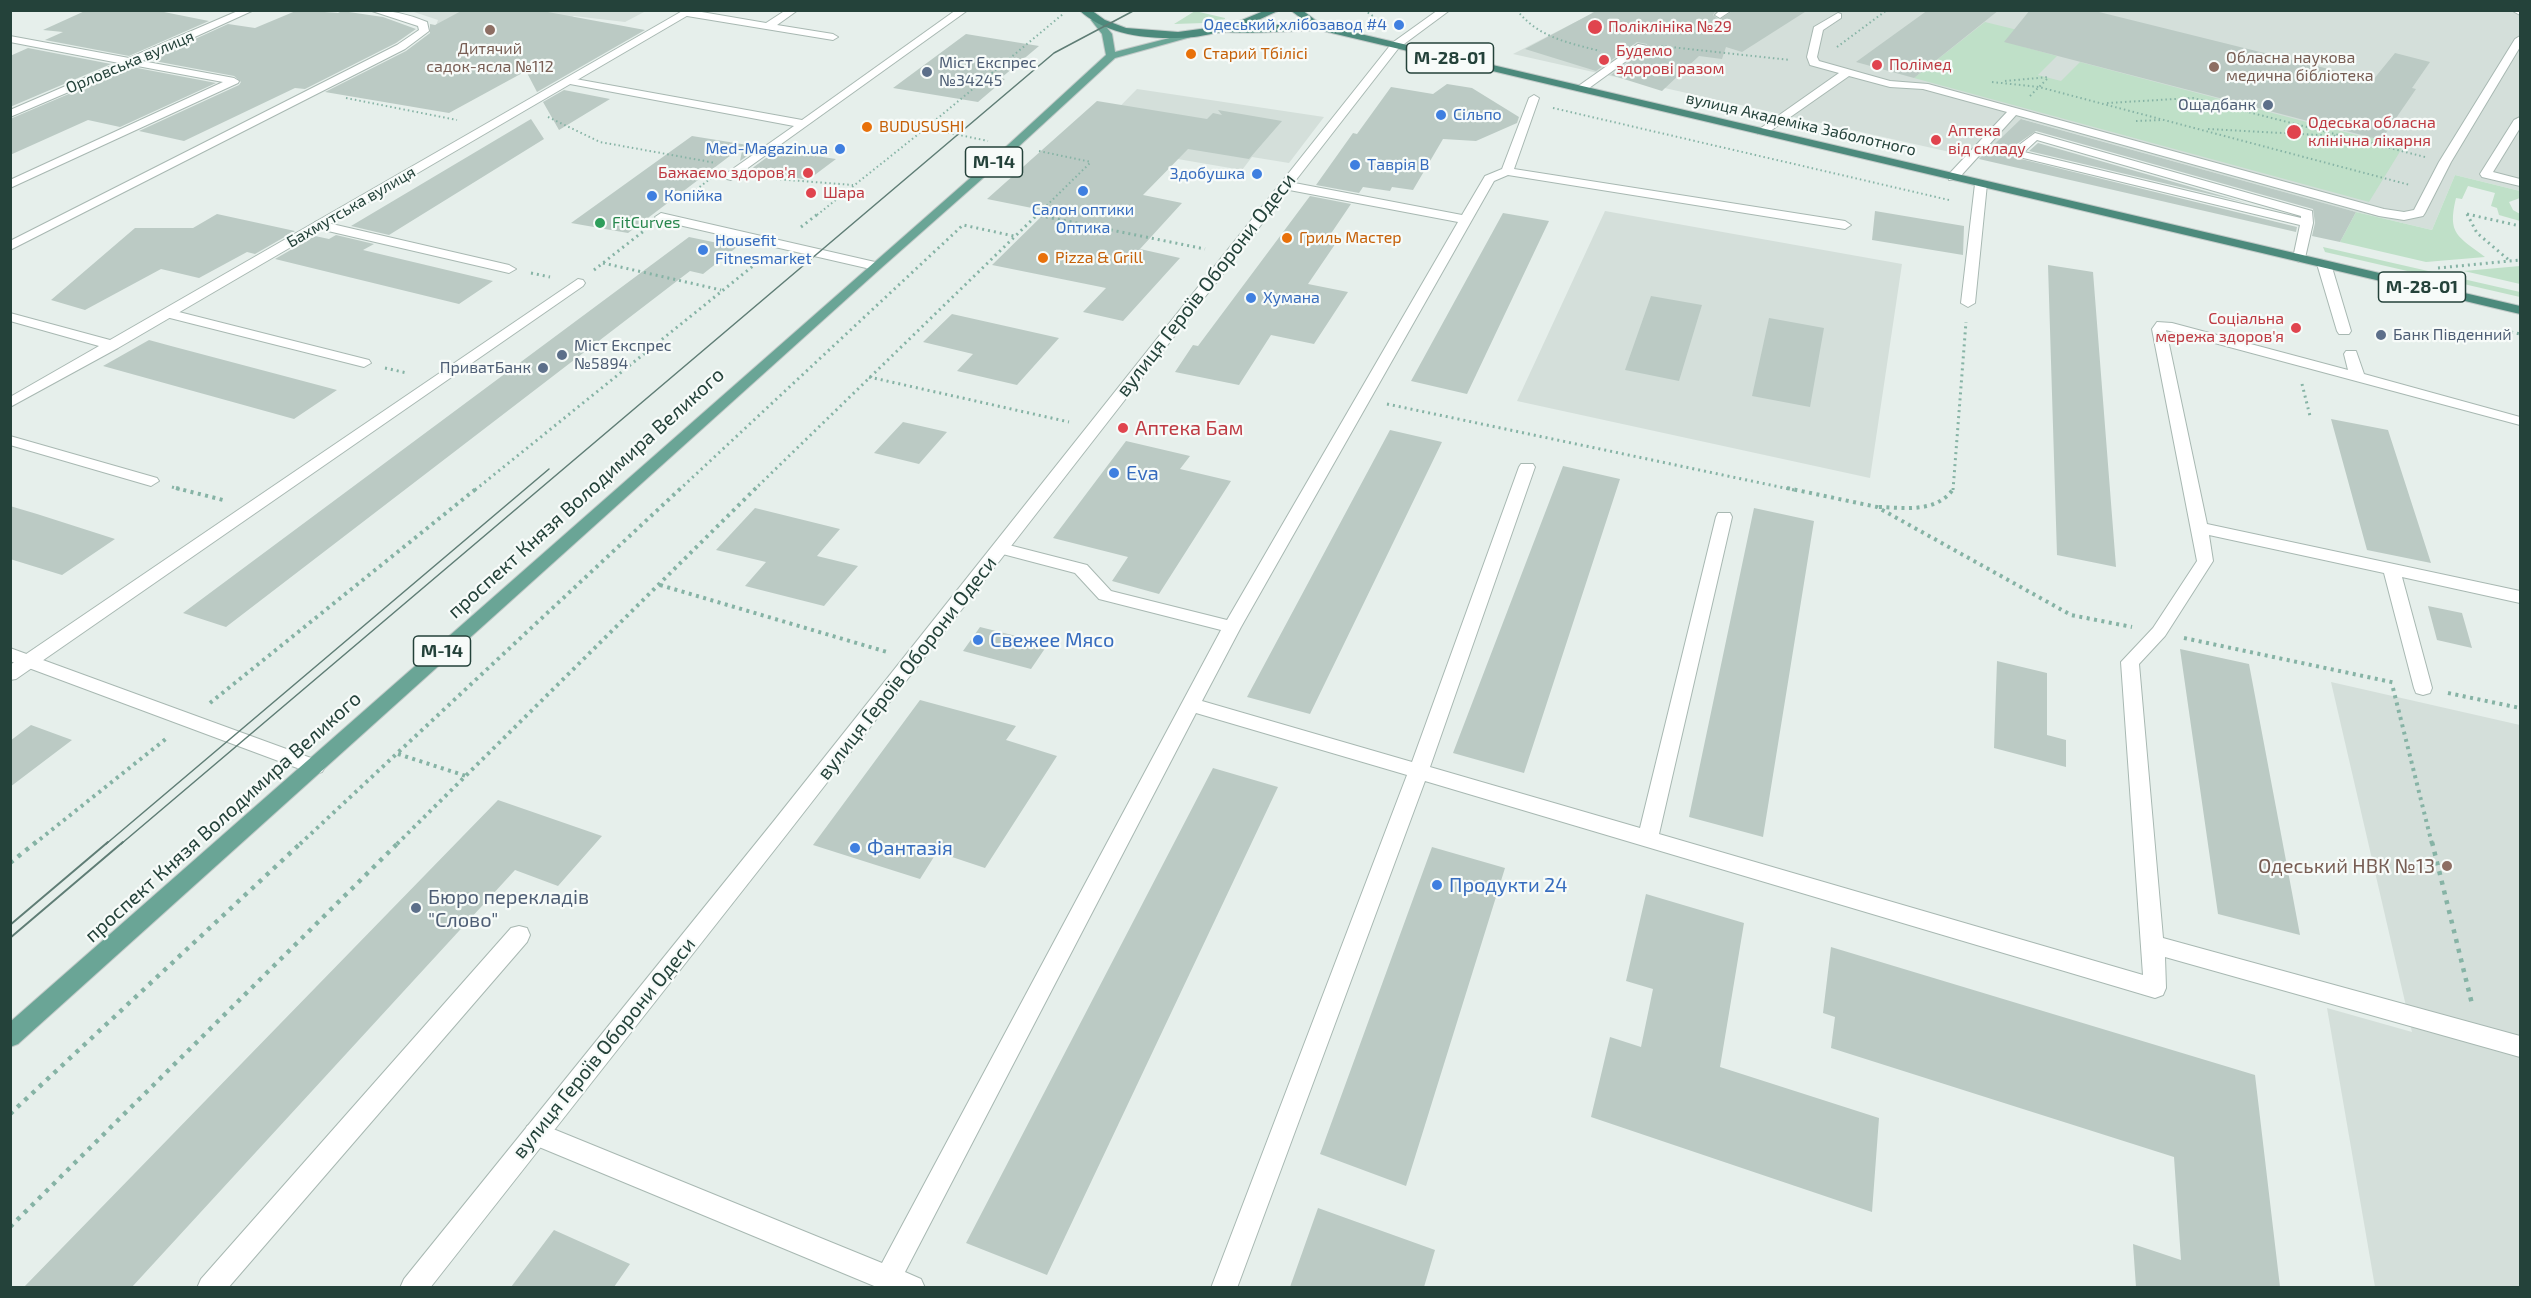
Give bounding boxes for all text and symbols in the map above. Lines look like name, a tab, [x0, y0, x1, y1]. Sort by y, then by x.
place label: Одеський хлібозавод #4	[1203, 15, 1387, 35]
place label: Поліклініка №29	[1608, 17, 1732, 37]
marker: Одеський хлібозавод #4	[1392, 18, 1406, 32]
marker: Поліклініка №29	[1586, 18, 1604, 36]
marker: Дитячий садок-ясла №112	[483, 23, 497, 37]
street label: Орловська вулиця	[63, 26, 197, 98]
place label: Дитячий садок-ясла №112	[426, 39, 554, 77]
place label: Будемо здорові разом	[1616, 41, 1724, 79]
road number: М-28-01	[1406, 43, 1494, 73]
place label: Старий Тбілісі	[1203, 44, 1308, 64]
marker: Старий Тбілісі	[1184, 47, 1198, 61]
place label: Обласна наукова медична бібліотека	[2226, 48, 2374, 86]
place label: Міст Експрес №34245	[939, 53, 1037, 91]
marker: Будемо здорові разом	[1597, 53, 1611, 67]
place label: Полімед	[1889, 55, 1952, 75]
marker: Полімед	[1870, 58, 1884, 72]
marker: Обласна наукова медична бібліотека	[2207, 60, 2221, 74]
marker: Міст Експрес №34245	[920, 65, 934, 79]
street label: вулиця Академіка Заболотного	[1684, 88, 1918, 160]
place label: Ощадбанк	[2178, 95, 2256, 115]
marker: Ощадбанк	[2261, 98, 2275, 112]
place label: Сільпо	[1453, 105, 1502, 125]
marker: Сільпо	[1434, 108, 1448, 122]
place label: Одеська обласна клінічна лікарня	[2308, 113, 2436, 151]
place label: BUDUSUSHI	[879, 117, 964, 137]
marker: BUDUSUSHI	[860, 120, 874, 134]
place label: Аптека від складу	[1948, 121, 2026, 159]
marker: Одеська обласна клінічна лікарня	[2285, 123, 2303, 141]
marker: Аптека від складу	[1929, 133, 1943, 147]
place label: Med-Magazin.ua	[706, 139, 828, 159]
marker: Med-Magazin.ua	[833, 142, 847, 156]
road number: М-14	[966, 147, 1022, 177]
place label: Таврія В	[1367, 155, 1430, 175]
marker: Таврія В	[1348, 158, 1362, 172]
street label: Бахмутська вулиця	[283, 162, 419, 252]
place label: Бажаємо здоров'я	[658, 163, 796, 183]
place label: Здобушка	[1170, 164, 1245, 184]
marker: Бажаємо здоров'я	[801, 166, 815, 180]
marker: Здобушка	[1250, 167, 1264, 181]
street label: вулиця Героїв Оборони Одеси	[1111, 168, 1301, 402]
place label: Шара	[823, 183, 865, 203]
marker: Салон оптики Оптика	[1076, 184, 1090, 198]
place label: Копійка	[664, 186, 723, 206]
marker: Шара	[804, 186, 818, 200]
marker: Копійка	[645, 189, 659, 203]
place label: Салон оптики Оптика	[1032, 200, 1134, 238]
place label: FitCurves	[612, 213, 680, 233]
marker: FitCurves	[593, 216, 607, 230]
place label: Гриль Мастер	[1299, 228, 1402, 248]
place label: Housefit Fitnesmarket	[715, 231, 812, 269]
marker: Гриль Мастер	[1280, 231, 1294, 245]
marker: Housefit Fitnesmarket	[696, 243, 710, 257]
place label: Pizza & Grill	[1055, 248, 1143, 268]
marker: Pizza & Grill	[1036, 251, 1050, 265]
road number: М-28-01	[2378, 272, 2466, 302]
place label: Хумана	[1263, 288, 1320, 308]
marker: Хумана	[1244, 291, 1258, 305]
place label: Соціальна мережа здоров'я	[2155, 309, 2284, 347]
marker: Соціальна мережа здоров'я	[2289, 321, 2303, 335]
place label: Банк Південний	[2393, 325, 2512, 345]
marker: Банк Південний	[2374, 328, 2388, 342]
place label: Міст Експрес №5894	[574, 336, 672, 374]
marker: Міст Експрес №5894	[555, 348, 569, 362]
place label: ПриватБанк	[440, 358, 531, 378]
marker: ПриватБанк	[536, 361, 550, 375]
street label: проспект Князя Володимира Великого	[443, 362, 729, 624]
place label: Аптека Бам	[1135, 416, 1244, 440]
marker: Аптека Бам	[1116, 421, 1130, 435]
place label: Eva	[1126, 461, 1159, 485]
marker: Eva	[1107, 466, 1121, 480]
street label: вулиця Героїв Оборони Одеси	[812, 551, 1002, 785]
place label: Свежее Мясо	[990, 628, 1114, 652]
marker: Свежее Мясо	[971, 633, 985, 647]
road number: М-14	[414, 636, 470, 666]
street label: проспект Князя Володимира Великого	[80, 686, 366, 948]
place label: Фантазія	[867, 836, 953, 860]
marker: Фантазія	[848, 841, 862, 855]
place label: Одеський НВК №13	[2258, 854, 2435, 878]
marker: Одеський НВК №13	[2440, 859, 2454, 873]
place label: Продукти 24	[1449, 873, 1568, 897]
marker: Продукти 24	[1430, 878, 1444, 892]
place label: Бюро перекладів "Слово"	[428, 885, 589, 932]
marker: Бюро перекладів "Слово"	[409, 901, 423, 915]
street label: вулиця Героїв Оборони Одеси	[507, 933, 701, 1163]

